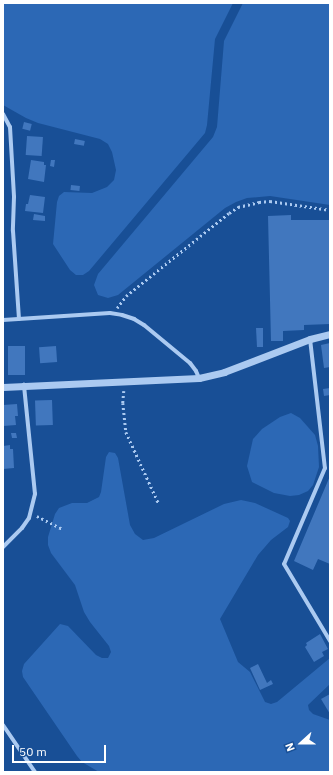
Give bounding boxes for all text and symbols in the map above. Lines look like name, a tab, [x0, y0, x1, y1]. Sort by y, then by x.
north arrow	[281, 723, 321, 763]
scale bar	[14, 737, 108, 763]
text: N	[282, 741, 298, 754]
text: 50 m	[19, 744, 47, 759]

